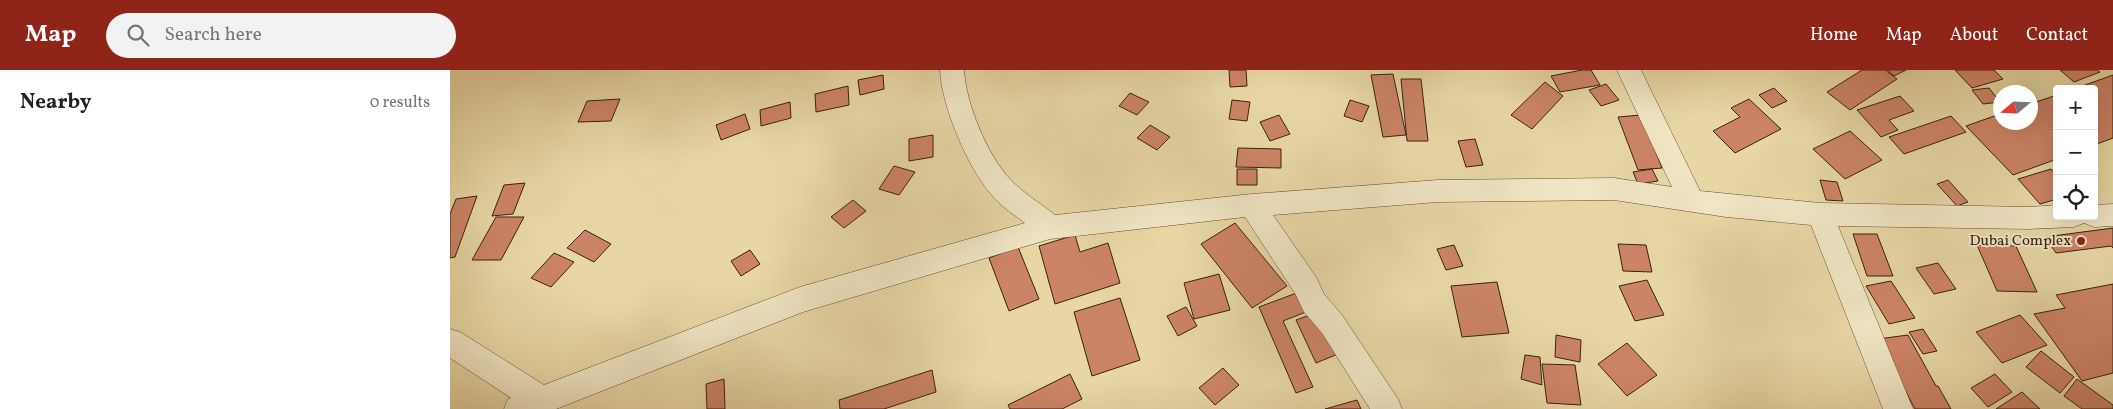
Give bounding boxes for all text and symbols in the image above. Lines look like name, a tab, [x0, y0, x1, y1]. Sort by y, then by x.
search box	[106, 13, 456, 58]
text: Map	[25, 18, 76, 52]
icon: search	[124, 21, 152, 49]
text: Search here	[164, 22, 262, 48]
text: Home	[1810, 23, 1858, 48]
text: Map	[1886, 23, 1922, 48]
text: About	[1950, 23, 1998, 48]
text: Contact	[2026, 23, 2088, 48]
north arrow	[1993, 85, 2038, 130]
map controls	[2053, 85, 2098, 220]
button: +	[2053, 85, 2098, 130]
text: Nearby	[20, 88, 91, 117]
text: 0 results	[370, 92, 430, 114]
button: −	[2053, 130, 2098, 175]
button: locate	[2053, 175, 2098, 220]
place label: Dubai Complex	[1969, 231, 2071, 252]
marker: Dubai Complex	[2075, 235, 2087, 247]

